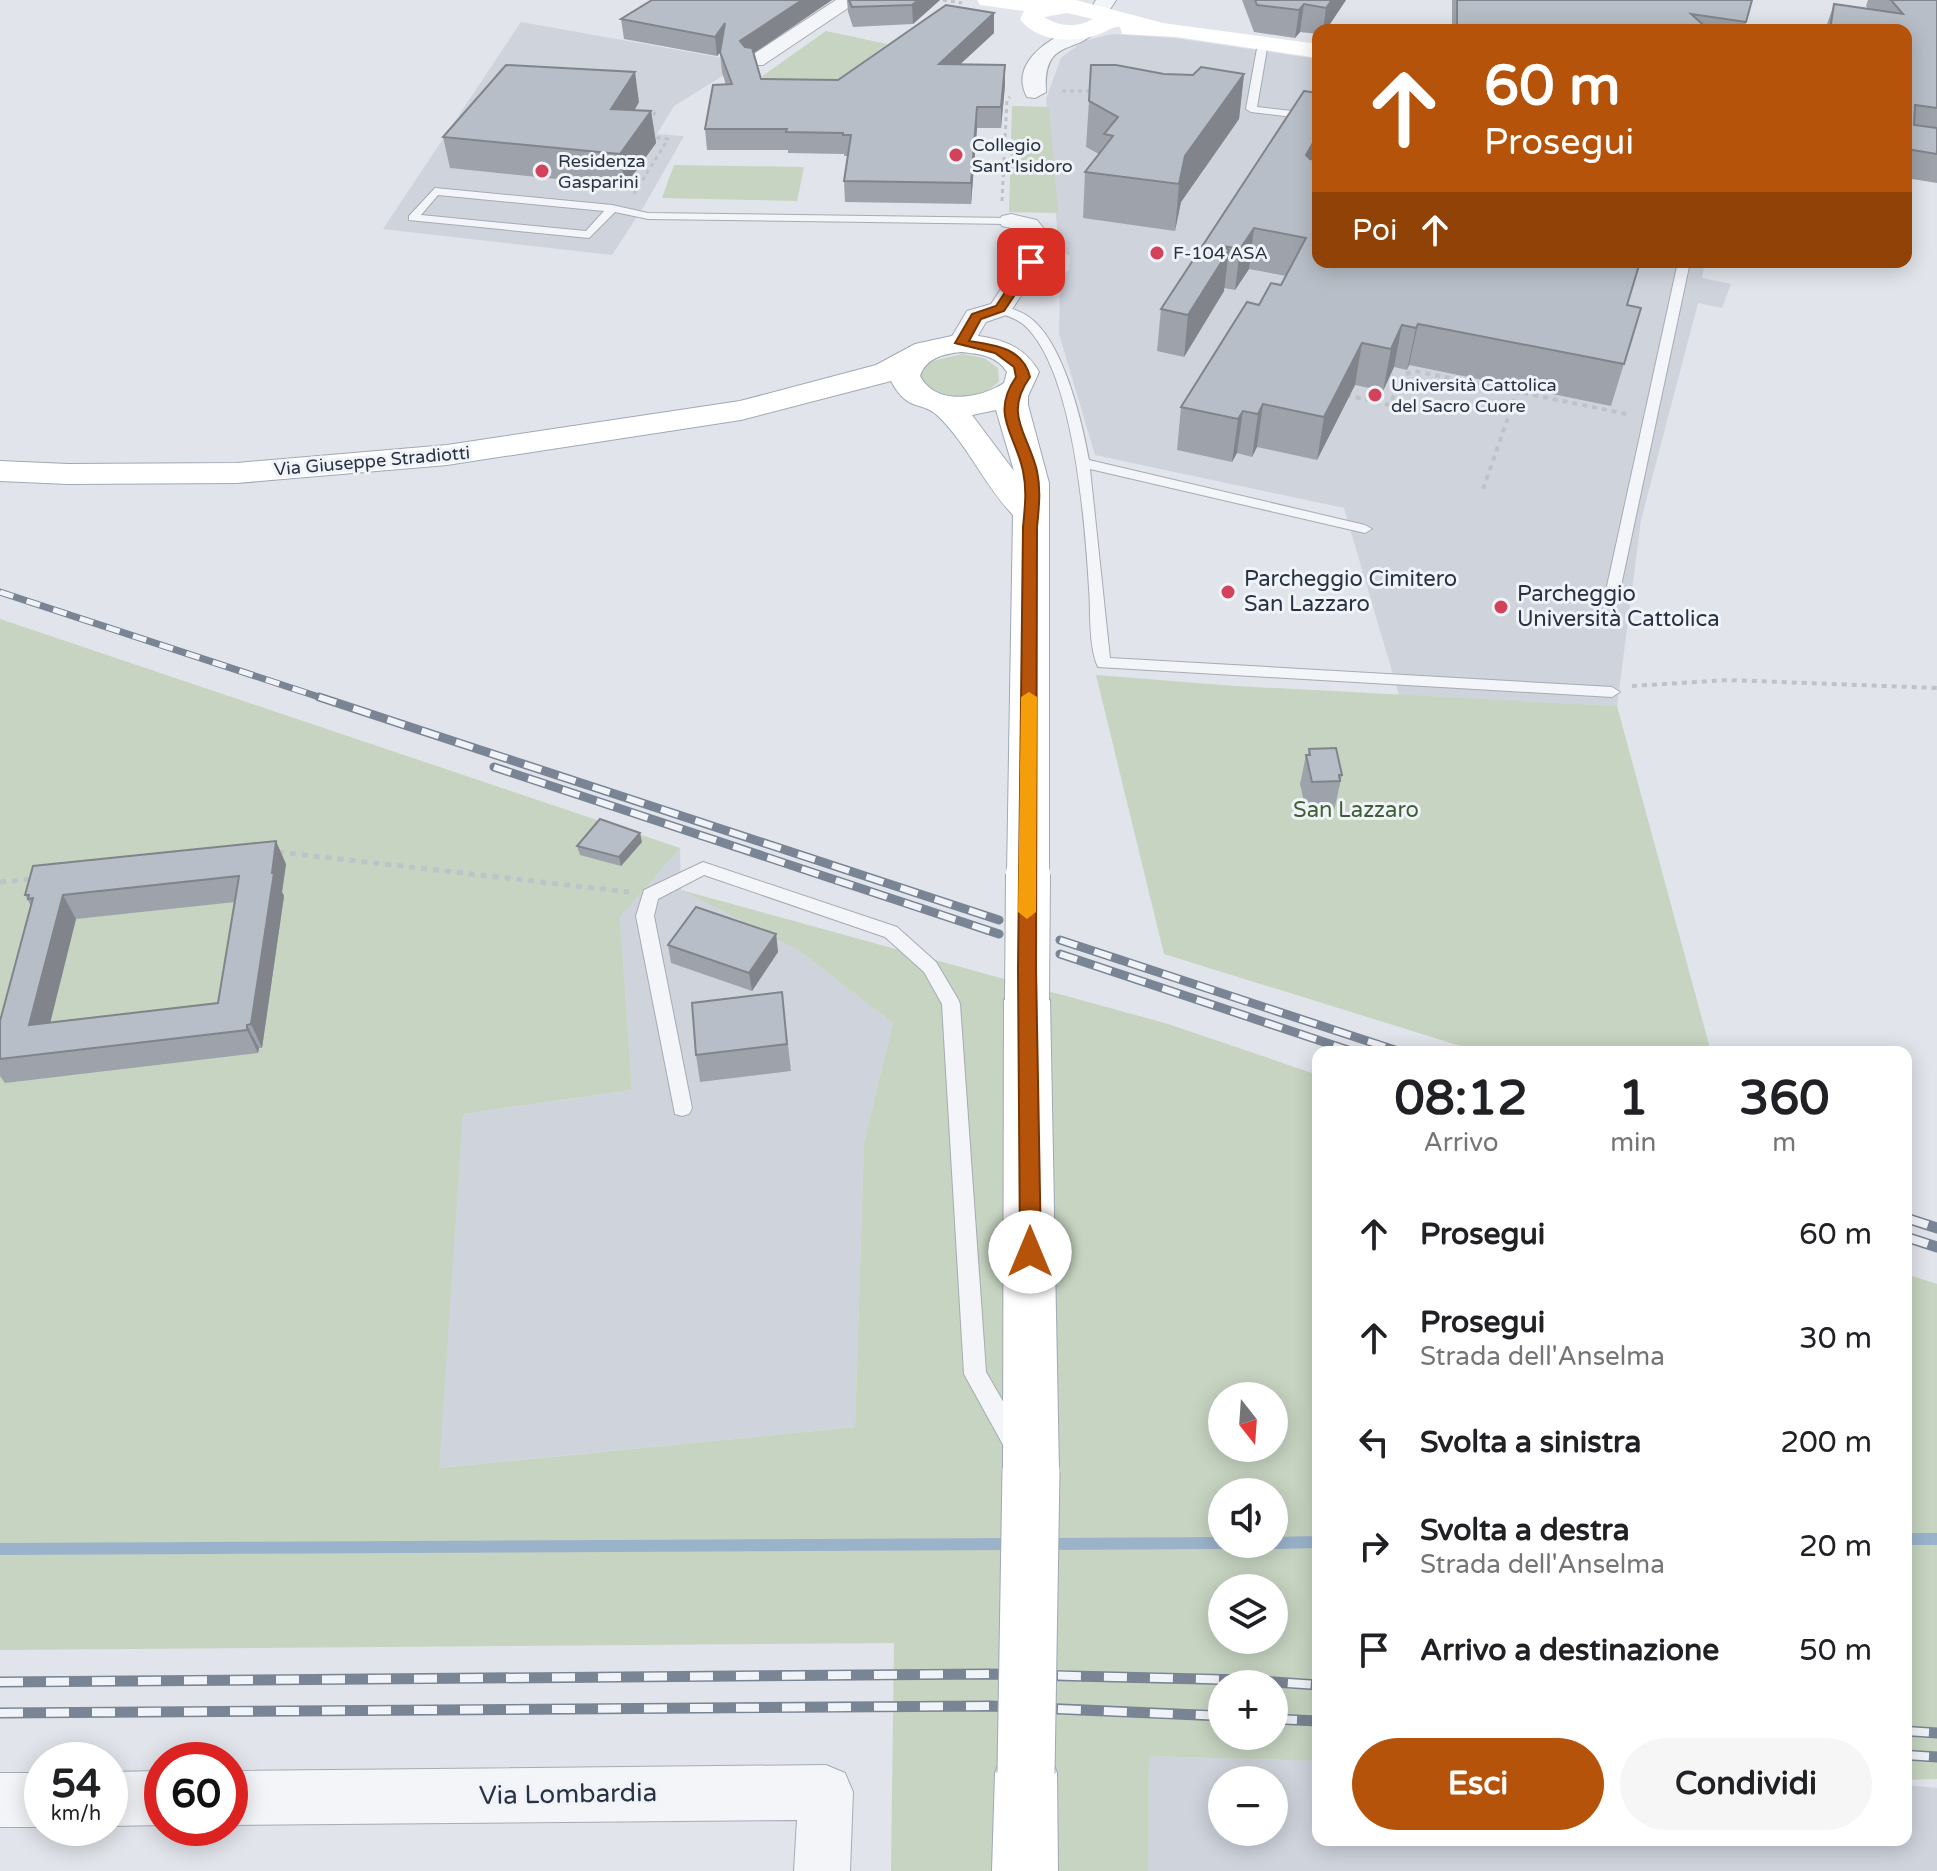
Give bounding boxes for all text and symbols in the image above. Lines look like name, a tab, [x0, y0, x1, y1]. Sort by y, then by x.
text: 60 m	[1484, 53, 1620, 120]
icon: ahead	[1352, 56, 1456, 160]
text: Prosegui	[1484, 121, 1634, 164]
place label: Collegio Sant'Isidoro	[972, 134, 1073, 177]
marker: Collegio Sant'Isidoro	[947, 146, 965, 164]
place label: Residenza Gasparini	[558, 150, 646, 193]
marker: Residenza Gasparini	[533, 162, 551, 180]
icon: ahead	[1413, 208, 1457, 252]
text: Poi	[1352, 212, 1397, 249]
pin	[997, 228, 1065, 296]
icon: arrive	[1009, 240, 1053, 284]
place label: F-104 ASA	[1173, 242, 1268, 264]
marker: F-104 ASA	[1148, 244, 1166, 262]
place label: Università Cattolica del Sacro Cuore	[1391, 374, 1557, 417]
marker: Università Cattolica del Sacro Cuore	[1366, 386, 1384, 404]
street label: Via Giuseppe Stradiotti	[273, 441, 471, 481]
place label: Parcheggio Cimitero San Lazzaro	[1244, 566, 1457, 617]
place label: Parcheggio Università Cattolica	[1517, 581, 1720, 632]
marker: Parcheggio Cimitero San Lazzaro	[1219, 583, 1237, 601]
marker: Parcheggio Università Cattolica	[1492, 598, 1510, 616]
park label: San Lazzaro	[1293, 797, 1419, 823]
text: 08:12	[1395, 1070, 1528, 1128]
text: 1	[1618, 1070, 1648, 1128]
text: 360	[1739, 1070, 1829, 1128]
text: Arrivo	[1424, 1127, 1499, 1158]
text: min	[1610, 1127, 1656, 1158]
text: m	[1772, 1127, 1796, 1158]
position arrow	[988, 1210, 1072, 1294]
icon: ahead	[1352, 1212, 1396, 1256]
text: Prosegui	[1420, 1216, 1545, 1253]
text: 60 m	[1799, 1216, 1872, 1253]
text: Prosegui	[1420, 1304, 1545, 1341]
icon: ahead	[1352, 1316, 1396, 1360]
text: 30 m	[1799, 1320, 1872, 1357]
text: Strada dell'Anselma	[1420, 1341, 1665, 1372]
north arrow	[1208, 1382, 1288, 1462]
map controls	[1208, 1382, 1288, 1846]
icon: left	[1352, 1420, 1396, 1464]
text: Svolta a sinistra	[1420, 1424, 1641, 1461]
text: 200 m	[1780, 1424, 1872, 1461]
button: sound	[1208, 1478, 1288, 1558]
text: Svolta a destra	[1420, 1512, 1630, 1549]
icon: right	[1352, 1524, 1396, 1568]
text: 20 m	[1799, 1528, 1872, 1565]
text: Strada dell'Anselma	[1420, 1549, 1665, 1580]
button: layers	[1208, 1574, 1288, 1654]
icon: arrive	[1352, 1628, 1396, 1672]
text: Arrivo a destinazione	[1420, 1632, 1719, 1669]
text: 50 m	[1799, 1632, 1872, 1669]
button: +	[1208, 1670, 1288, 1750]
button: Esci	[1352, 1738, 1604, 1830]
button: Condividi	[1620, 1738, 1872, 1830]
speed limit sign: 60	[144, 1742, 248, 1846]
text: 54	[51, 1760, 101, 1808]
button: −	[1208, 1766, 1288, 1846]
street label: Via Lombardia	[479, 1777, 657, 1811]
text: km/h	[51, 1802, 101, 1826]

